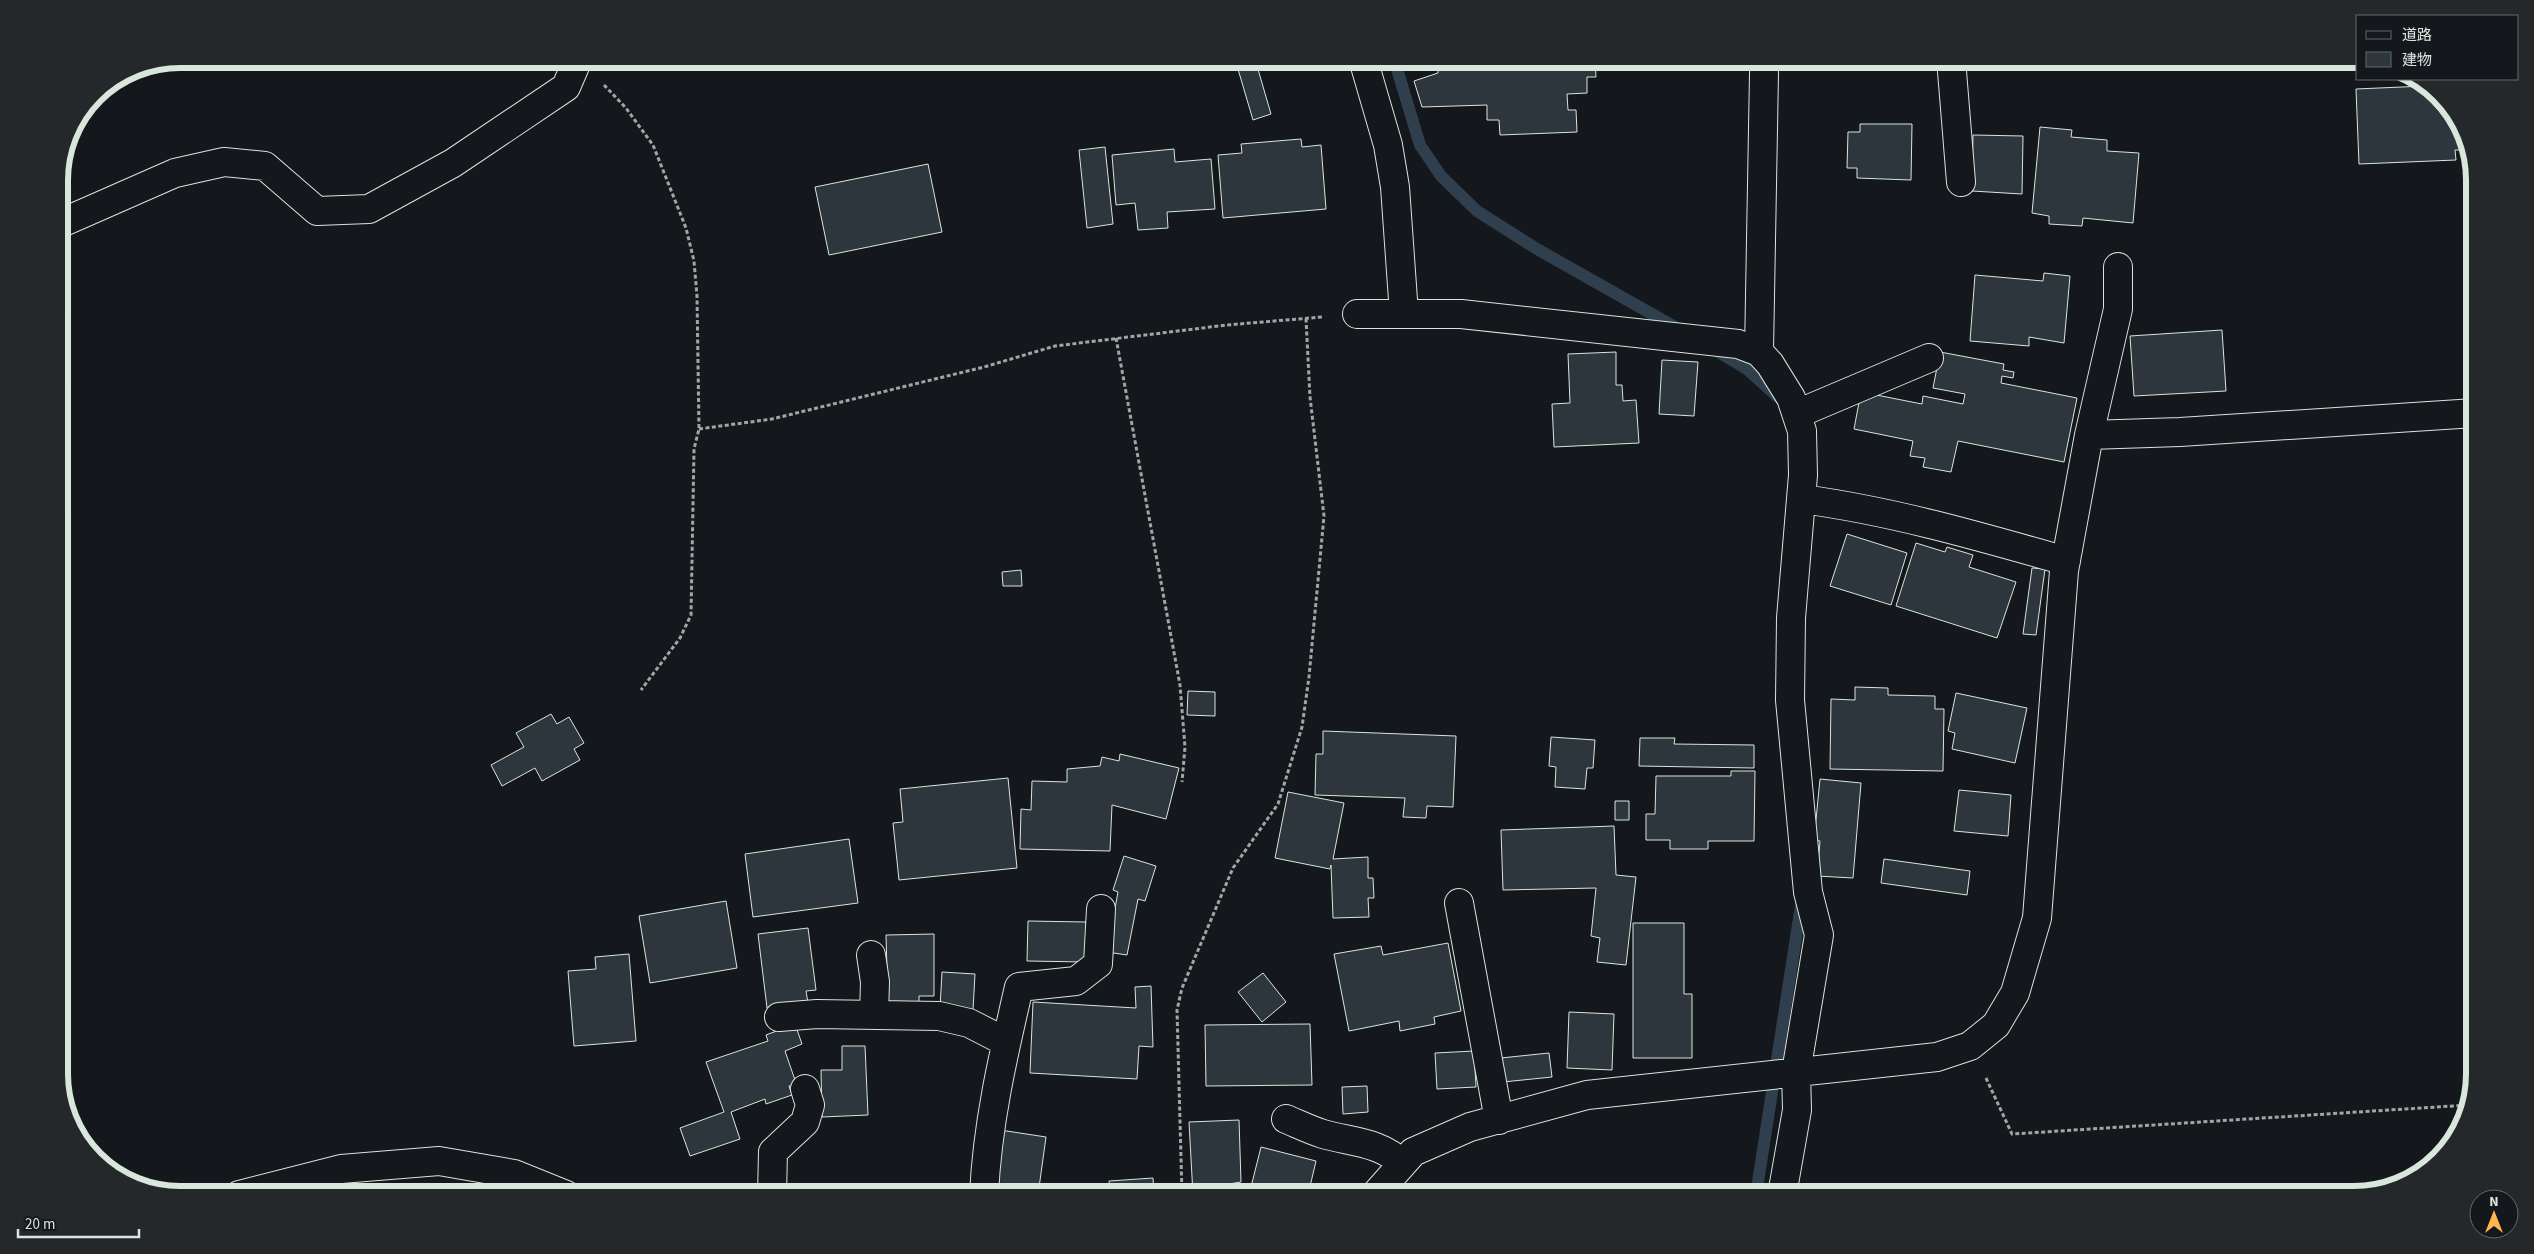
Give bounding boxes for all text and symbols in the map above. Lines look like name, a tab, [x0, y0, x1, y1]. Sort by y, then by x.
legend	[2356, 15, 2519, 80]
text: 道路	[2402, 25, 2432, 46]
text: 建物	[2402, 50, 2432, 71]
north arrow	[2469, 1189, 2519, 1239]
text: N	[2489, 1192, 2499, 1212]
scale bar	[18, 1206, 139, 1238]
text: 20 m	[25, 1214, 55, 1235]

